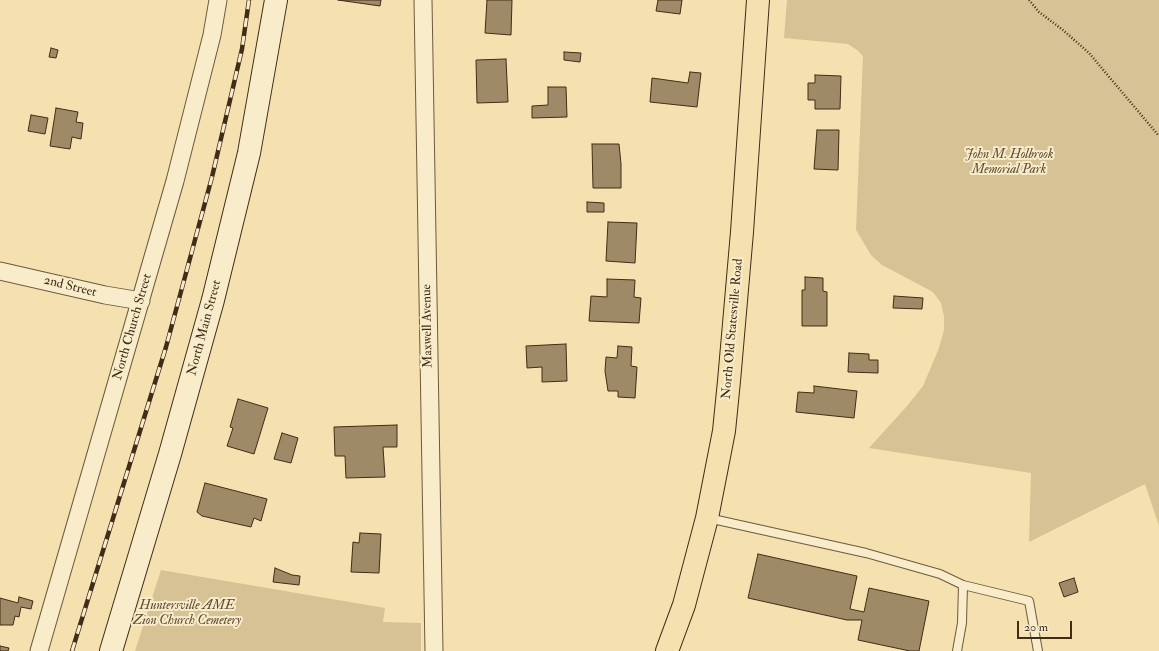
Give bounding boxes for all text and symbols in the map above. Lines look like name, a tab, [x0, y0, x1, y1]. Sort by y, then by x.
park label: John M. Holbrook Memorial Park	[965, 147, 1053, 178]
street label: North Old Statesville Road	[719, 258, 747, 400]
street label: North Church Street	[110, 272, 156, 382]
street label: 2nd Street	[42, 273, 98, 301]
street label: North Main Street	[185, 279, 225, 377]
street label: Maxwell Avenue	[419, 284, 437, 368]
park label: Huntersville AME Zion Church Cemetery	[133, 598, 241, 629]
scale bar	[1019, 613, 1074, 639]
text: 20 m	[1024, 620, 1048, 635]

